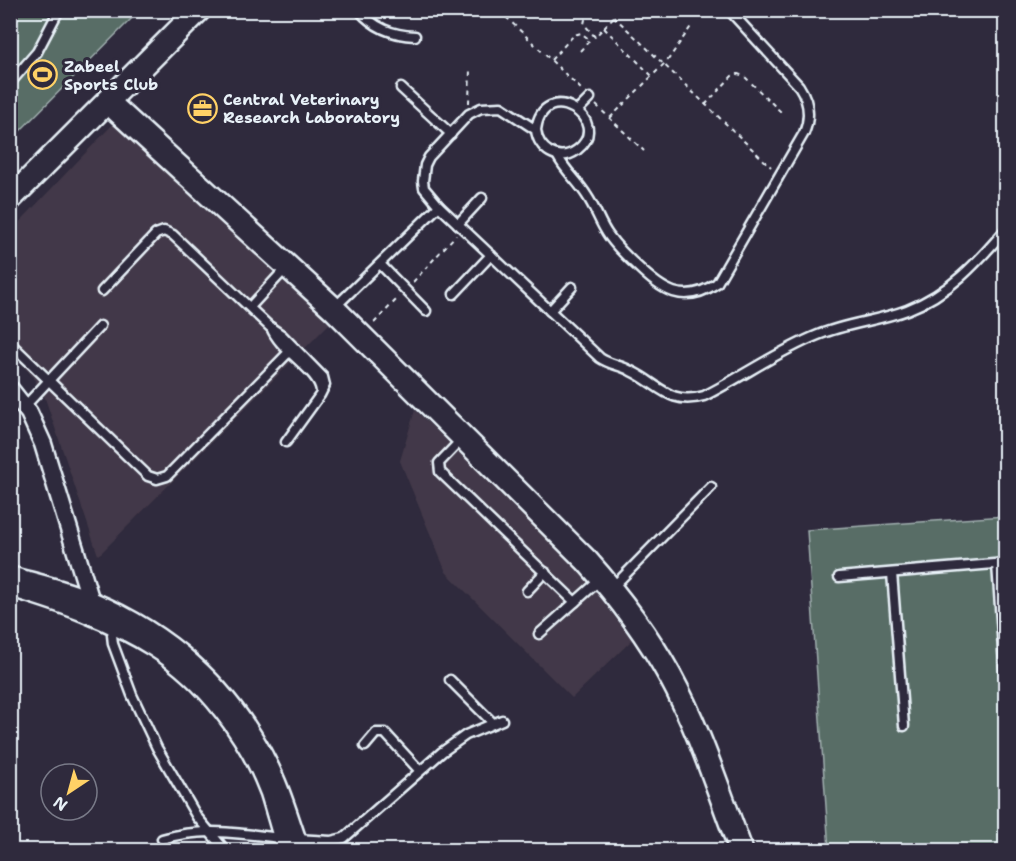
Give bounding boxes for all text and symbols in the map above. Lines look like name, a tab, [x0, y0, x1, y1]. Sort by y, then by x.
place label: Zabeel Sports Club	[64, 56, 158, 95]
sports icon: Zabeel Sports Club	[27, 59, 59, 91]
place label: Central Veterinary Research Laboratory	[223, 89, 400, 128]
office icon: Central Veterinary Research Laboratory	[186, 92, 218, 124]
north arrow	[39, 762, 99, 822]
text: N	[49, 792, 72, 816]

